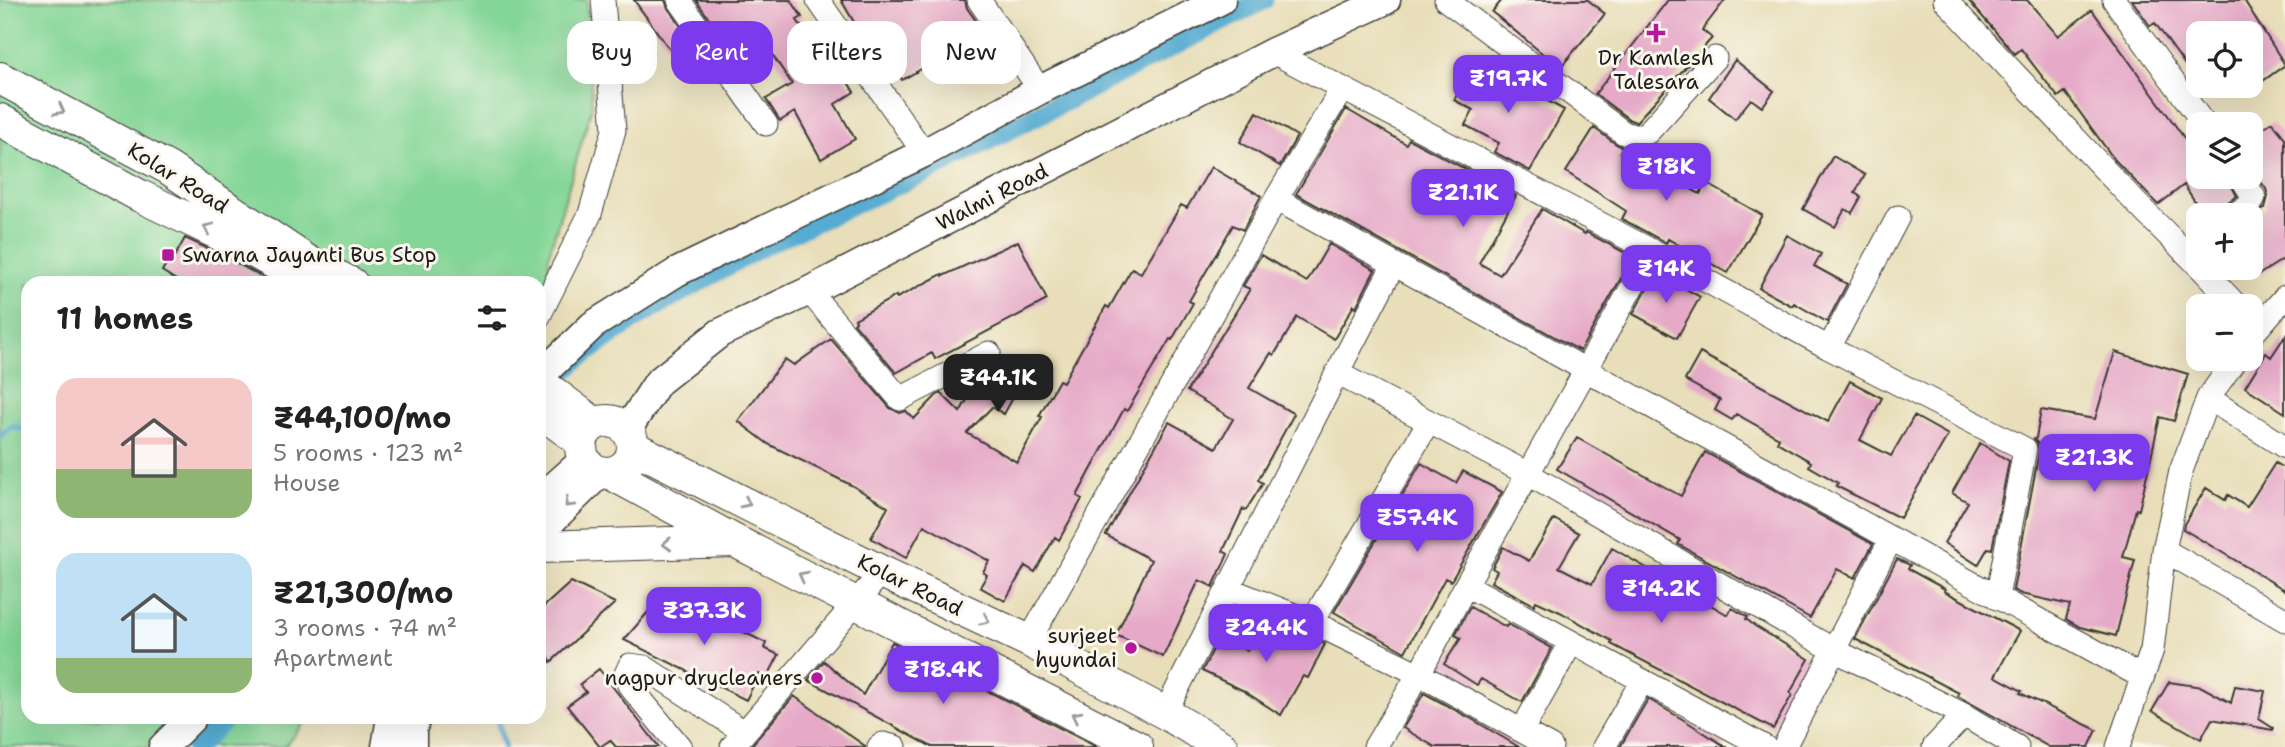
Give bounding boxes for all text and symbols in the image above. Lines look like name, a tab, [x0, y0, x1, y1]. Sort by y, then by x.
chip: Buy	[567, 21, 657, 84]
chip: Rent	[671, 21, 773, 84]
chip: Filters	[787, 21, 907, 84]
chip: New	[921, 21, 1021, 84]
map controls	[2186, 21, 2263, 371]
button: locate	[2186, 21, 2263, 98]
marker: Dr Kamlesh Talesara	[1646, 23, 1666, 43]
place label: Dr Kamlesh Talesara	[1598, 44, 1714, 96]
pin: ₹19.7K	[1451, 55, 1565, 115]
text: ₹19.7K	[1469, 63, 1547, 93]
one-way arrow	[53, 102, 65, 115]
button: layers	[2186, 112, 2263, 189]
street label: Kolar Road	[122, 136, 234, 220]
pin: ₹18K	[1625, 144, 1707, 203]
text: ₹18K	[1637, 151, 1695, 181]
street label: Walmi Road	[931, 157, 1053, 237]
pin: ₹21.1K	[1406, 170, 1520, 229]
text: ₹21.1K	[1427, 177, 1499, 207]
button: +	[2186, 203, 2263, 280]
one-way arrow	[203, 223, 215, 237]
place label: Swarna Jayanti Bus Stop	[182, 241, 437, 269]
pin: ₹14K	[1625, 246, 1707, 305]
marker: Swarna Jayanti Bus Stop	[160, 247, 176, 263]
text: ₹14K	[1637, 253, 1695, 283]
button: −	[2186, 294, 2263, 371]
text: 11 homes	[56, 298, 193, 339]
icon: filters	[473, 299, 511, 337]
pin: ₹44.1K	[941, 354, 1055, 414]
text: ₹44.1K	[959, 362, 1037, 392]
text: ₹44,100/mo	[273, 397, 451, 438]
icon: home	[112, 406, 196, 490]
pin: ₹21.3K	[2037, 434, 2151, 494]
text: 5 rooms · 123 m²	[273, 438, 463, 468]
text: ₹21.3K	[2055, 442, 2133, 472]
text: House	[273, 468, 341, 498]
one-way arrow	[565, 494, 578, 507]
pin: ₹57.4K	[1360, 494, 1474, 554]
one-way arrow	[739, 495, 751, 509]
text: ₹57.4K	[1376, 502, 1458, 532]
one-way arrow	[661, 536, 672, 551]
street label: Kolar Road	[853, 547, 967, 623]
pin: ₹14.2K	[1604, 566, 1718, 625]
one-way arrow	[798, 571, 811, 584]
text: ₹21,300/mo	[273, 572, 454, 613]
text: ₹14.2K	[1621, 573, 1701, 603]
icon: home	[112, 581, 196, 665]
pin: ₹37.3K	[647, 588, 761, 647]
text: ₹37.3K	[662, 595, 746, 625]
pin: ₹24.4K	[1209, 604, 1323, 664]
one-way arrow	[978, 612, 990, 626]
text: ₹24.4K	[1224, 612, 1308, 642]
text: 3 rooms · 74 m²	[273, 613, 457, 643]
place label: surjeet hyundai	[1035, 622, 1117, 674]
marker: surjeet hyundai	[1123, 640, 1139, 656]
text: Apartment	[273, 643, 393, 673]
pin: ₹18.4K	[886, 646, 1000, 706]
text: ₹18.4K	[904, 654, 982, 684]
place label: nagpur drycleaners	[605, 664, 803, 692]
marker: nagpur drycleaners	[809, 670, 825, 686]
one-way arrow	[1071, 710, 1083, 724]

